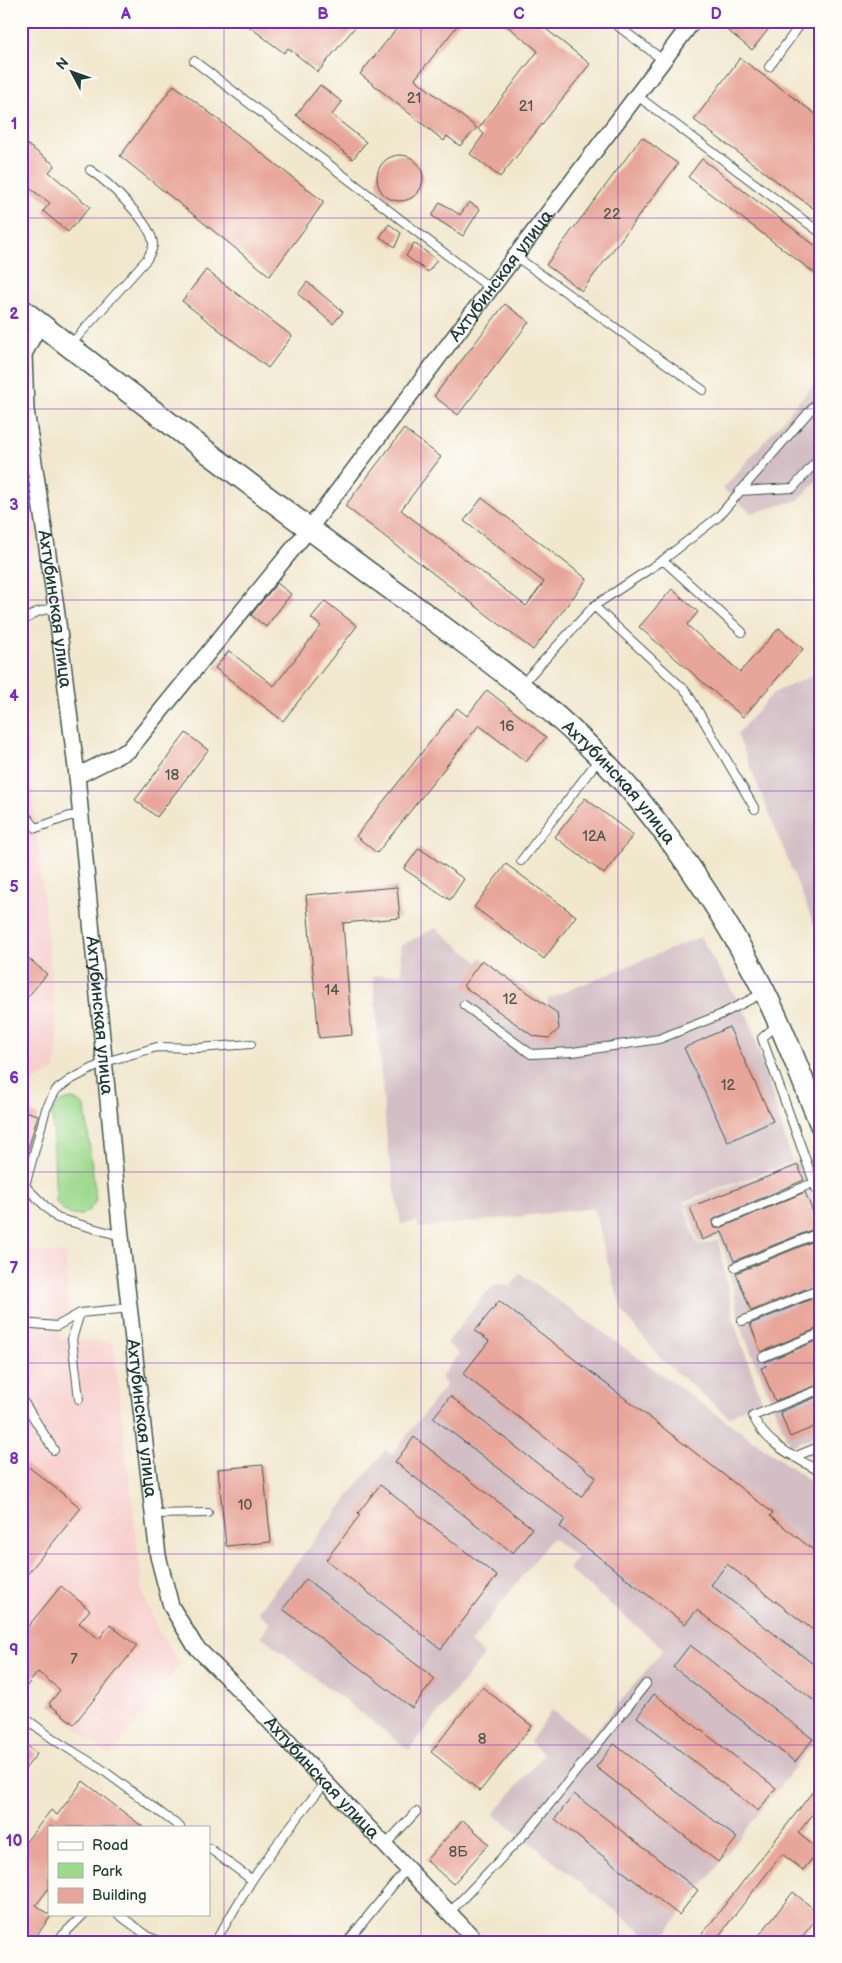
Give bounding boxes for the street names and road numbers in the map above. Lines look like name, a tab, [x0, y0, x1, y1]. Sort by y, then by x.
street label: Ахтубинская улица	[444, 206, 558, 346]
street label: Ахтубинская улица	[33, 528, 76, 690]
street label: Ахтубинская улица	[557, 716, 680, 849]
street label: Ахтубинская улица	[81, 934, 117, 1096]
street label: Ахтубинская улица	[122, 1337, 161, 1499]
street label: Ахтубинская улица	[259, 1712, 384, 1844]

